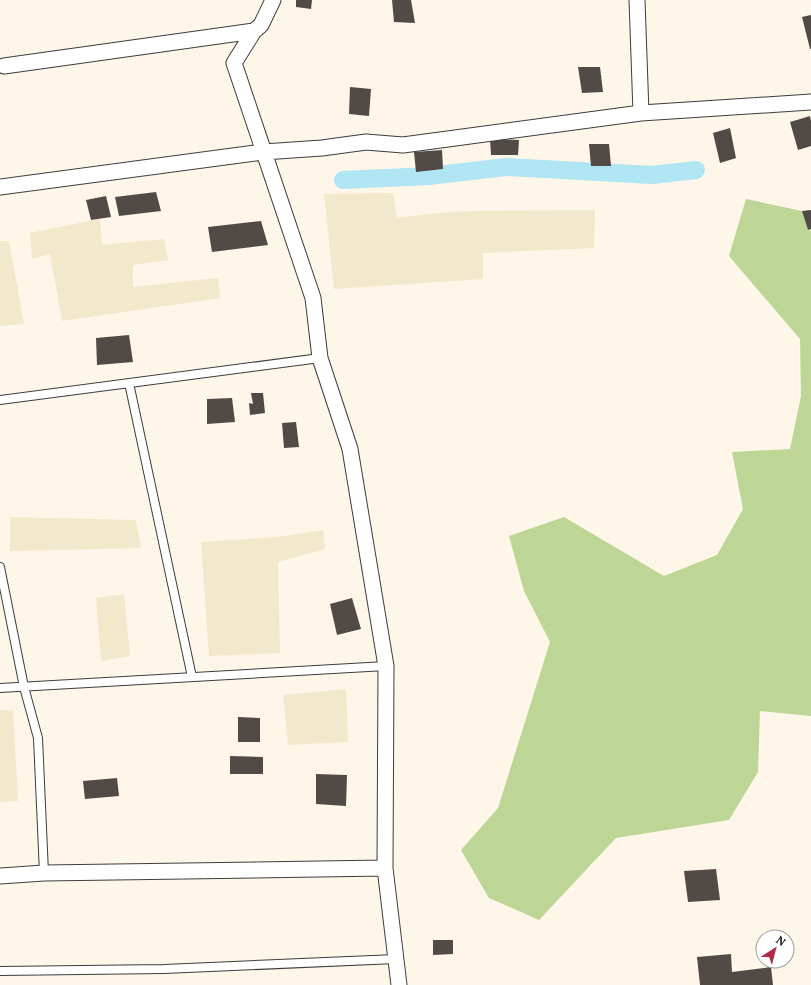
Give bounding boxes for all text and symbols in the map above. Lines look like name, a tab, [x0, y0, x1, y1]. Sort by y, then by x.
north arrow	[755, 929, 795, 969]
text: N	[773, 933, 789, 949]

